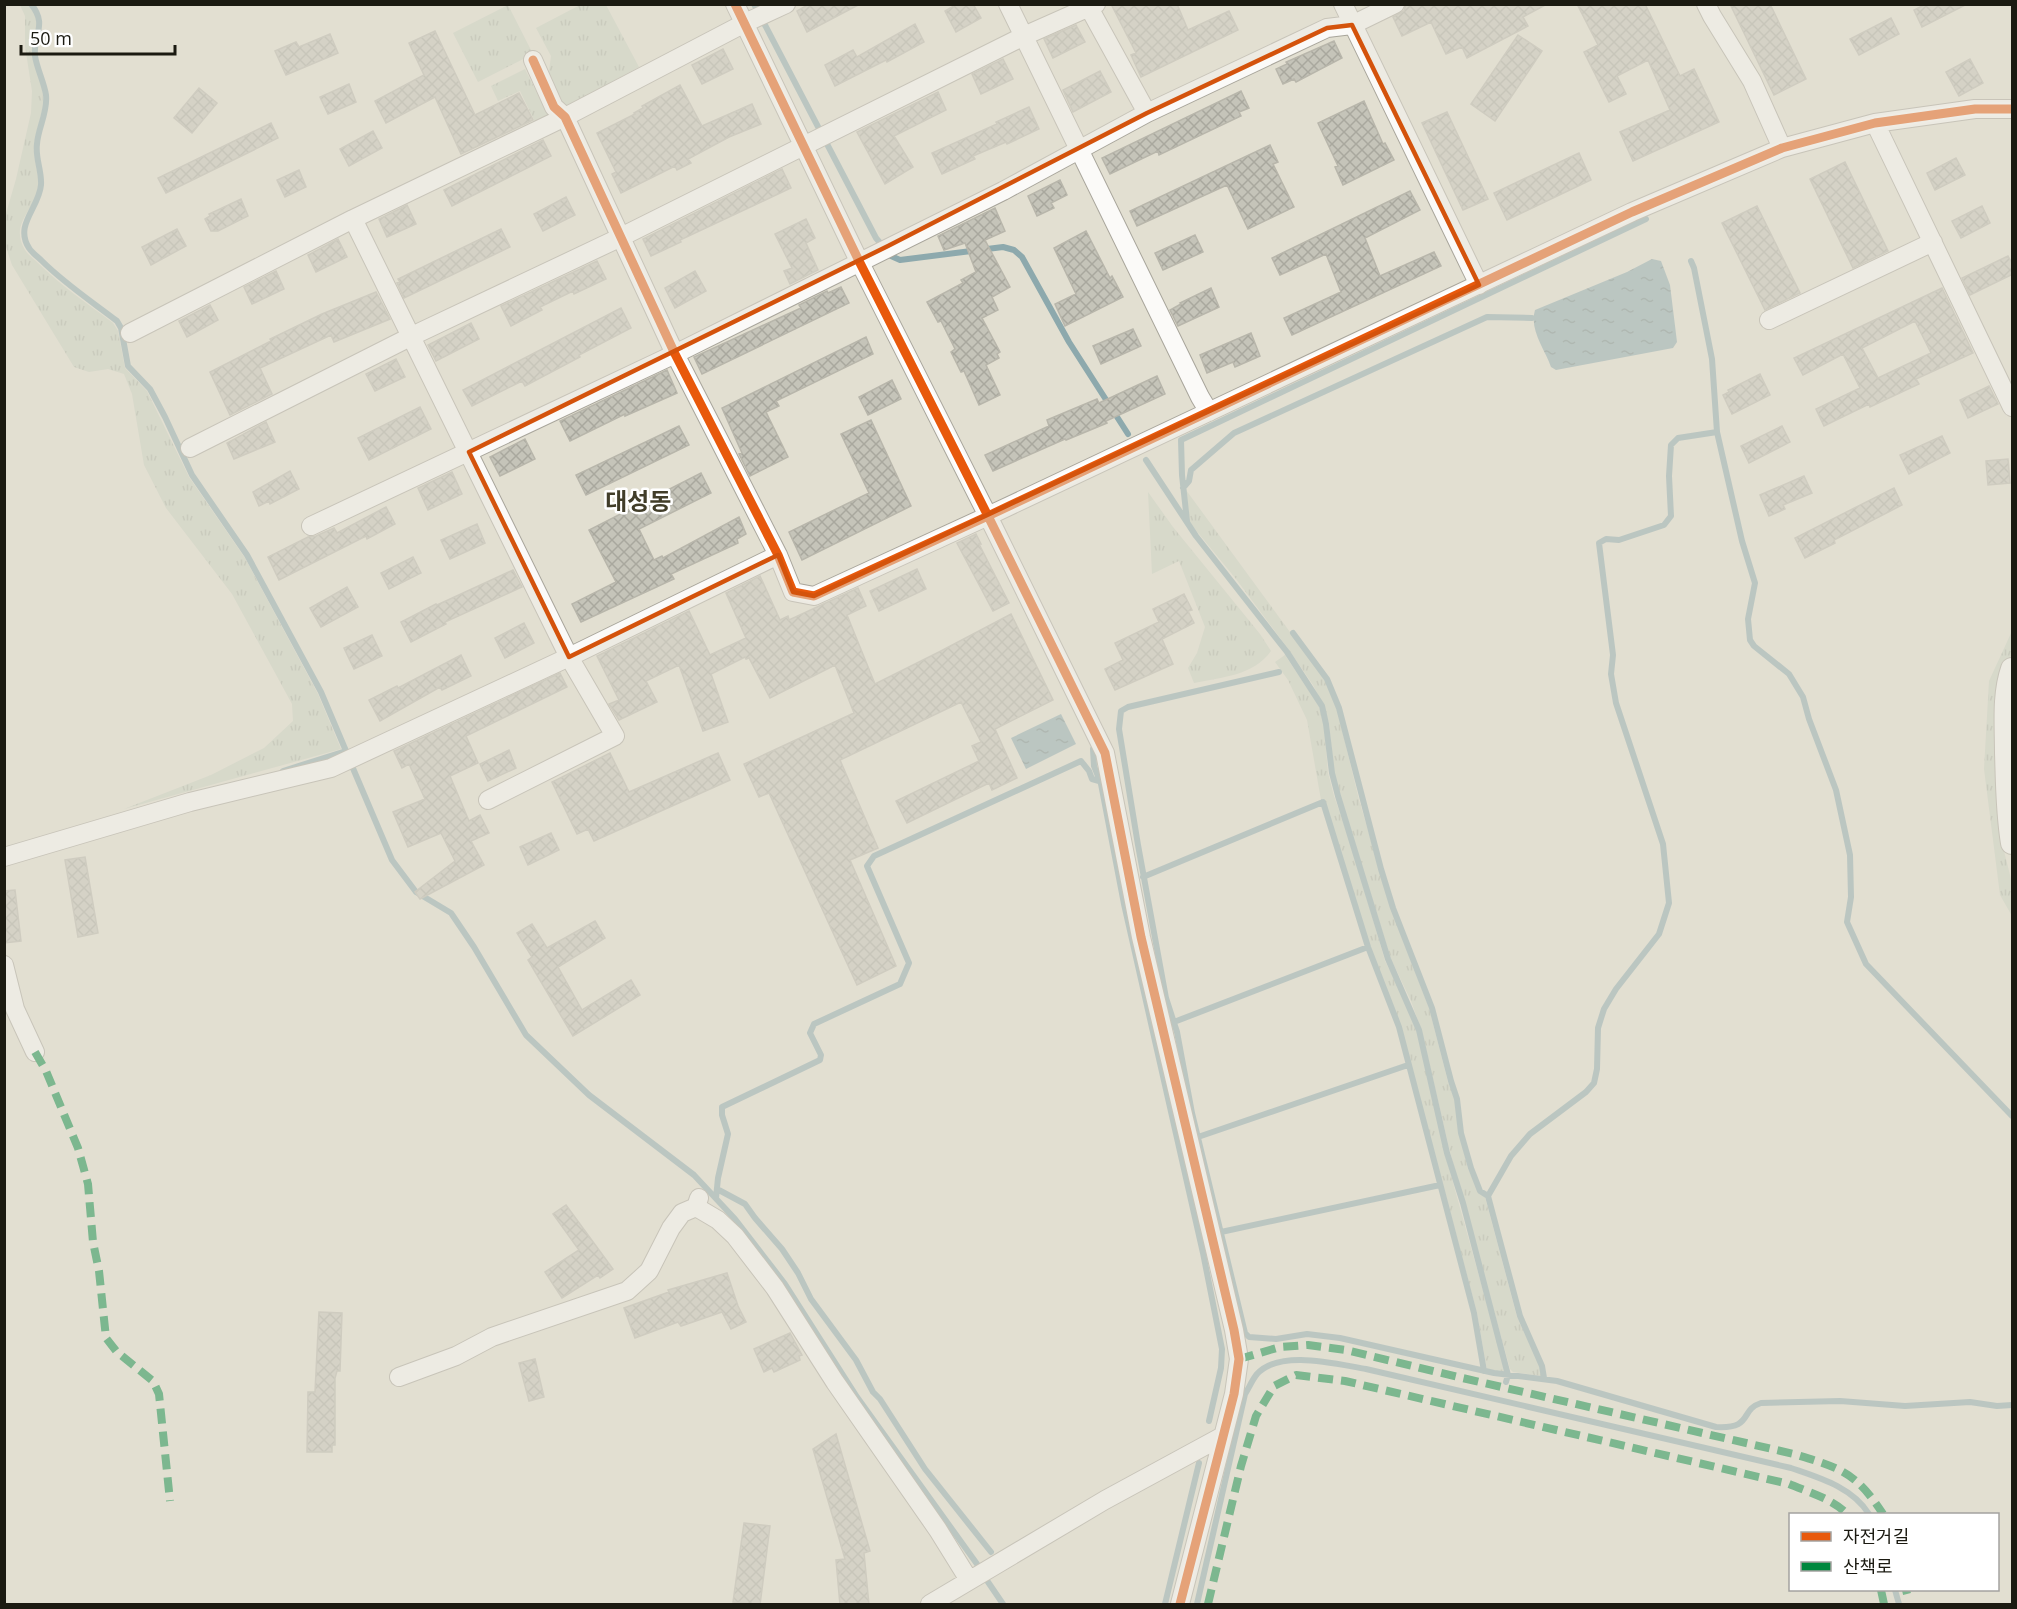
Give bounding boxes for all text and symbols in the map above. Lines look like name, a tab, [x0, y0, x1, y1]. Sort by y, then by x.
scale bar	[21, 18, 176, 56]
text: 50 m	[30, 26, 72, 50]
district label: 대성동	[605, 484, 671, 517]
legend	[1789, 1513, 1999, 1591]
text: 자전거길	[1843, 1524, 1909, 1548]
text: 산책로	[1843, 1554, 1893, 1578]

